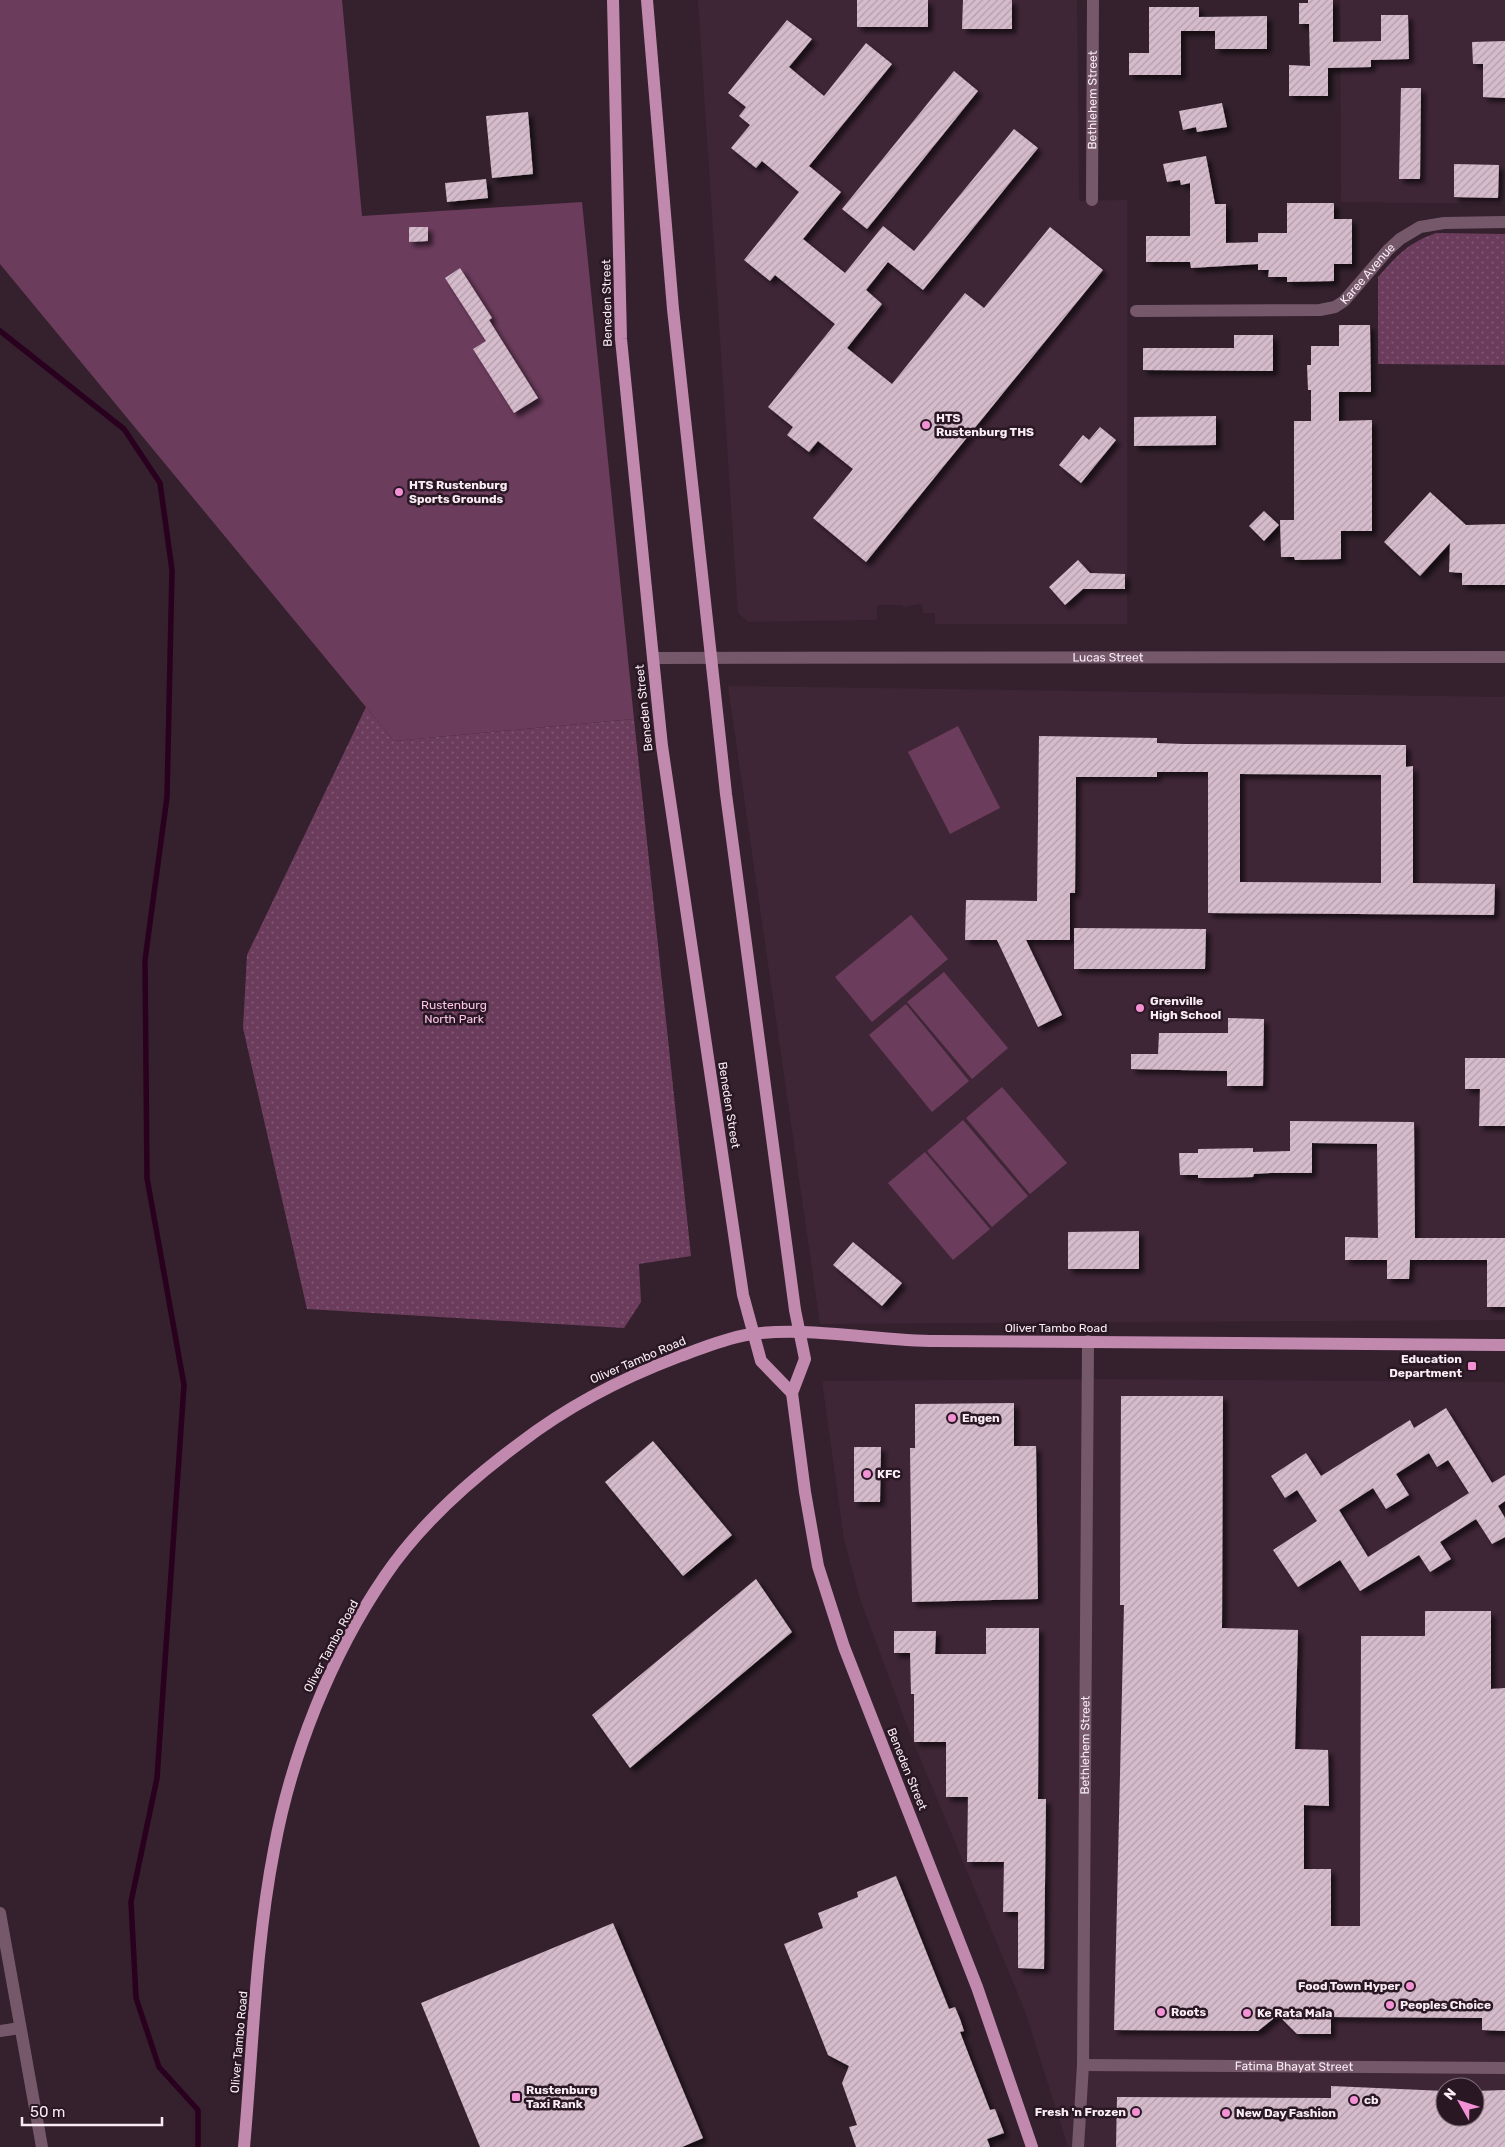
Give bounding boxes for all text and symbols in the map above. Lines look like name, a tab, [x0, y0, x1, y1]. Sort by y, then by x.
street label: Bethlehem Street	[1085, 50, 1100, 149]
street label: Karee Avenue	[1337, 240, 1398, 307]
street label: Beneden Street	[599, 259, 615, 347]
place label: HTS Rustenburg THS	[936, 411, 1034, 439]
marker: HTS Rustenburg THS	[920, 419, 932, 431]
place label: HTS Rustenburg Sports Grounds	[409, 478, 507, 506]
marker: HTS Rustenburg Sports Grounds	[393, 486, 405, 498]
street label: Lucas Street	[1073, 650, 1144, 665]
street label: Beneden Street	[632, 663, 656, 752]
place label: Grenville High School	[1150, 994, 1221, 1022]
park label: Rustenburg North Park	[421, 998, 487, 1026]
marker: Grenville High School	[1134, 1002, 1146, 1014]
street label: Beneden Street	[715, 1061, 743, 1150]
street label: Oliver Tambo Road	[1005, 1321, 1107, 1335]
street label: Oliver Tambo Road	[588, 1334, 688, 1386]
place label: Education Department	[1389, 1352, 1462, 1380]
marker: Education Department	[1466, 1360, 1478, 1372]
place label: Engen	[962, 1411, 1000, 1425]
marker: Engen	[946, 1412, 958, 1424]
place label: KFC	[877, 1467, 901, 1481]
marker: KFC	[861, 1468, 873, 1480]
street label: Oliver Tambo Road	[301, 1597, 361, 1695]
street label: Bethlehem Street	[1078, 1695, 1093, 1795]
street label: Beneden Street	[884, 1726, 930, 1812]
place label: Food Town Hyper	[1298, 1979, 1401, 1993]
marker: Food Town Hyper	[1404, 1980, 1416, 1992]
street label: Oliver Tambo Road	[228, 1990, 250, 2094]
place label: Peoples Choice	[1400, 1998, 1491, 2012]
marker: Peoples Choice	[1384, 1999, 1396, 2011]
place label: Roots	[1171, 2005, 1206, 2019]
marker: Roots	[1155, 2006, 1167, 2018]
place label: Ke Rata Mala	[1257, 2006, 1332, 2020]
marker: Ke Rata Mala	[1241, 2007, 1253, 2019]
street label: Fatima Bhayat Street	[1235, 2059, 1354, 2074]
north arrow	[1435, 2077, 1485, 2127]
place label: Rustenburg Taxi Rank	[526, 2083, 597, 2111]
text: N	[1441, 2085, 1460, 2103]
marker: Rustenburg Taxi Rank	[510, 2091, 522, 2103]
place label: cb	[1364, 2093, 1379, 2107]
scale bar	[22, 2094, 162, 2126]
marker: cb	[1348, 2094, 1360, 2106]
text: 50 m	[30, 2103, 65, 2121]
place label: Fresh 'n Frozen	[1035, 2105, 1126, 2119]
marker: Fresh 'n Frozen	[1130, 2106, 1142, 2118]
place label: New Day Fashion	[1236, 2106, 1336, 2120]
marker: New Day Fashion	[1220, 2107, 1232, 2119]

